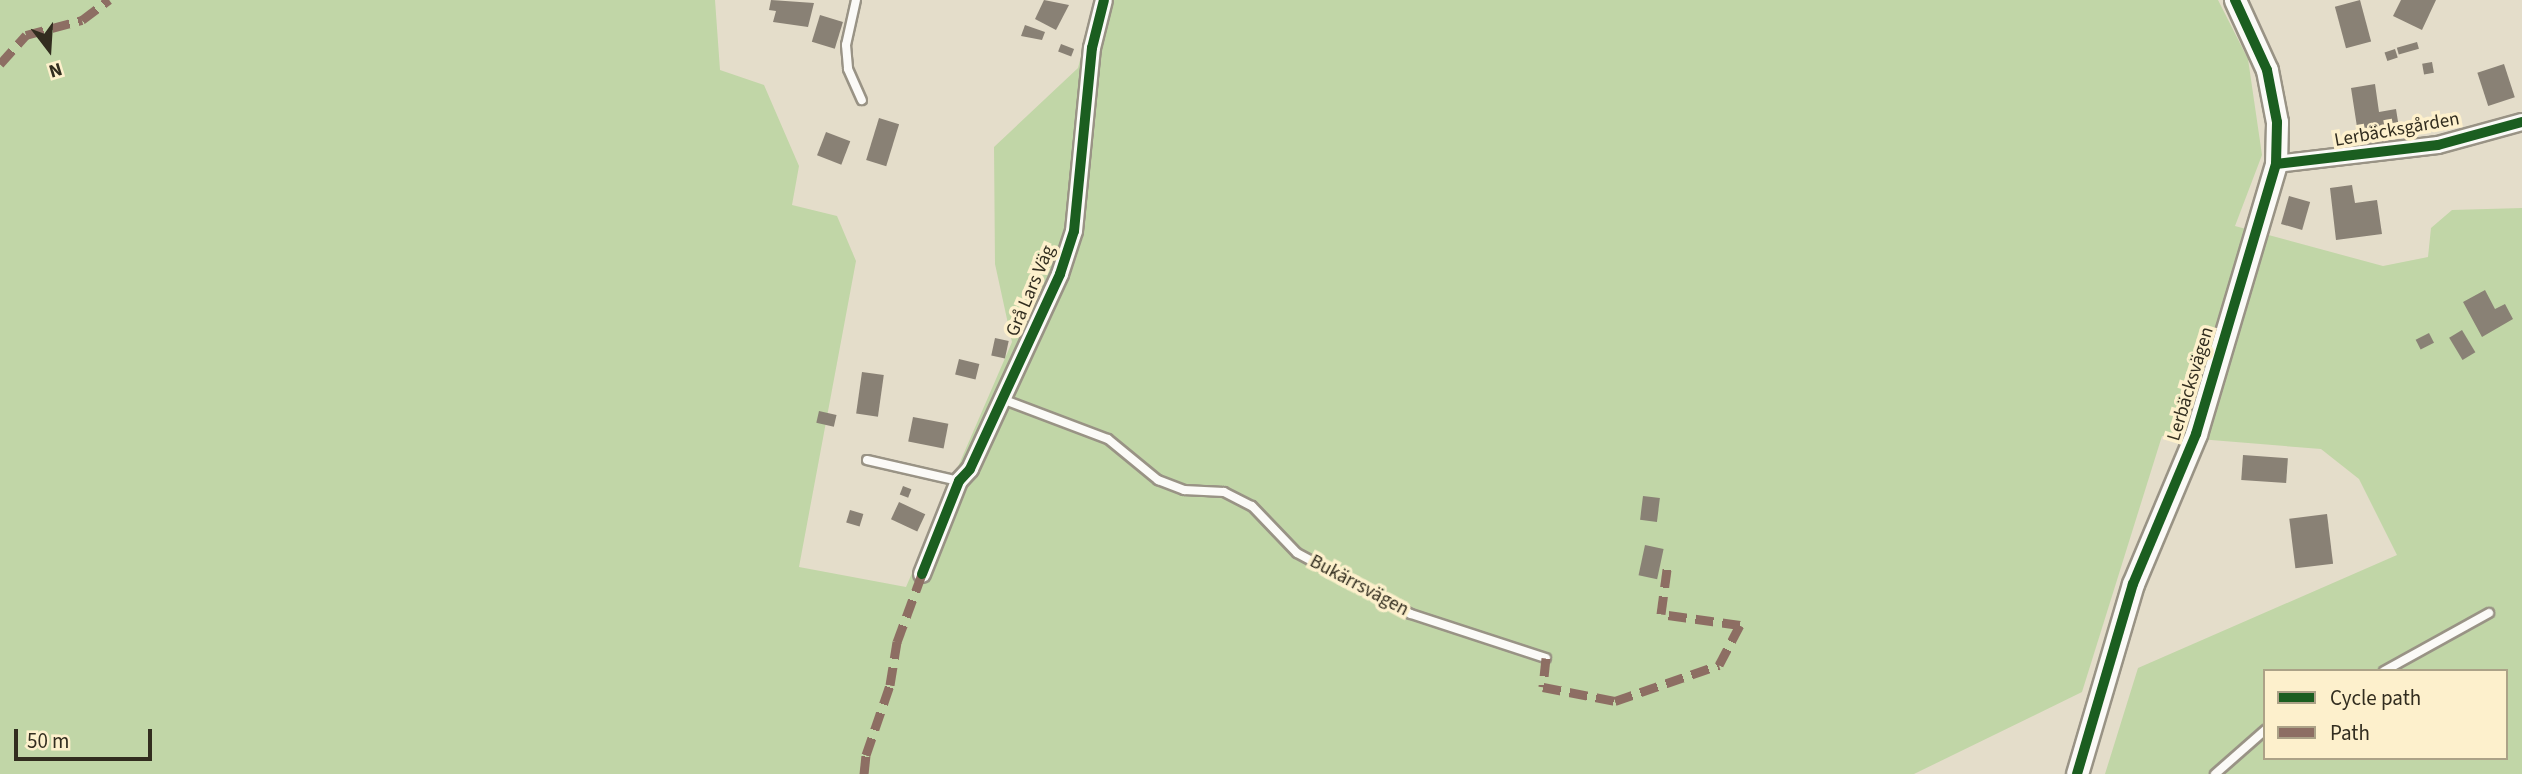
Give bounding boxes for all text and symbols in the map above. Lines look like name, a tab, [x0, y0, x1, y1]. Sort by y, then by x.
north arrow	[14, 14, 84, 84]
text: N	[45, 55, 65, 84]
street label: Lerbäcksgården	[2333, 108, 2461, 152]
street label: Grå Lars Väg	[1002, 242, 1060, 340]
street label: Lerbäcksvägen	[2163, 324, 2219, 444]
street label: Bukärrsvägen	[1306, 550, 1412, 622]
legend	[2263, 669, 2508, 760]
text: Cycle path	[2330, 683, 2421, 713]
scale bar	[18, 714, 156, 758]
text: Path	[2330, 718, 2370, 748]
text: 50 m	[27, 726, 69, 756]

